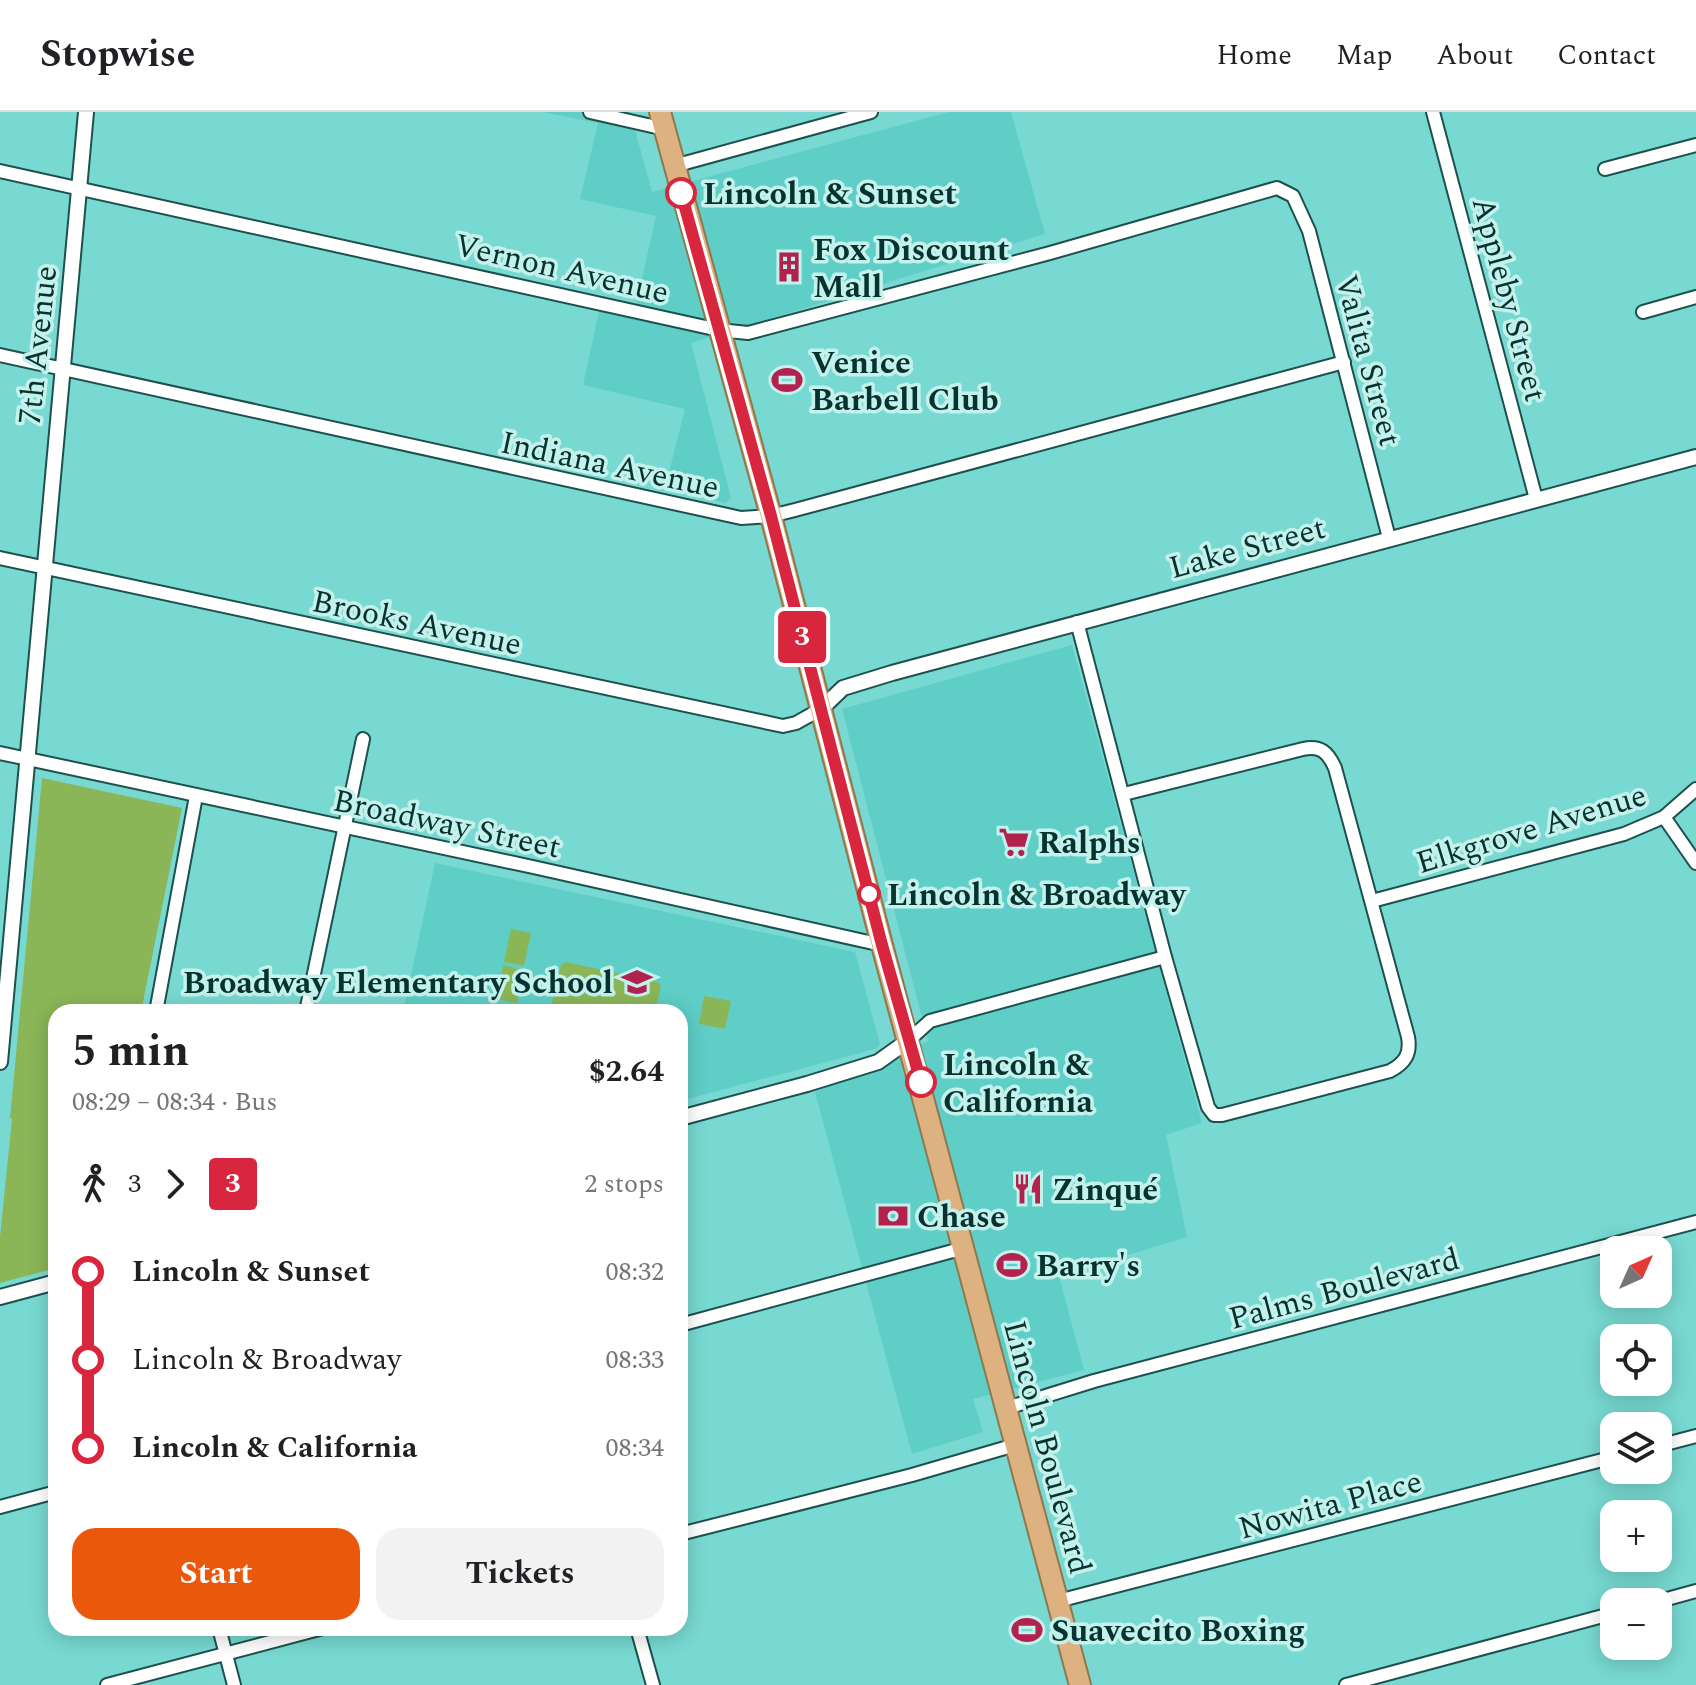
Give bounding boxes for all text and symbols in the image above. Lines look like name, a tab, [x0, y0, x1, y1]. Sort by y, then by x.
text: Stopwise	[40, 26, 195, 84]
text: Home	[1216, 34, 1292, 77]
text: Map	[1336, 34, 1392, 77]
text: About	[1436, 34, 1513, 77]
text: Contact	[1557, 34, 1656, 77]
place label: Lincoln & Sunset	[703, 170, 957, 219]
marker: Lincoln & Sunset	[666, 178, 696, 208]
street label: Appleby Street	[1458, 191, 1559, 407]
street label: Vernon Avenue	[450, 221, 674, 318]
place label: Fox Discount Mall	[813, 226, 1009, 312]
building icon: Fox Discount Mall	[772, 250, 806, 284]
street label: 7th Avenue	[6, 263, 71, 427]
street label: Valita Street	[1321, 269, 1414, 452]
place label: Venice Barbell Club	[811, 339, 999, 425]
sports icon: Venice Barbell Club	[770, 363, 804, 397]
street label: Indiana Avenue	[496, 418, 724, 513]
street label: Lake Street	[1164, 504, 1331, 593]
street label: Brooks Avenue	[307, 577, 526, 670]
line badge: 3	[776, 611, 828, 663]
text: 3	[794, 615, 810, 658]
street label: Elkgrove Avenue	[1410, 771, 1653, 888]
street label: Broadway Street	[328, 776, 565, 873]
place label: Ralphs	[1038, 819, 1141, 868]
supermarket icon: Ralphs	[997, 825, 1031, 859]
place label: Lincoln & Broadway	[887, 871, 1187, 920]
marker: Lincoln & Broadway	[858, 883, 880, 905]
place label: Broadway Elementary School	[183, 959, 613, 1008]
school or university icon: Broadway Elementary School	[620, 965, 654, 999]
text: 5 min	[72, 1018, 189, 1085]
place label: Lincoln & California	[943, 1041, 1093, 1127]
text: $2.64	[589, 1049, 664, 1095]
marker: Lincoln & California	[906, 1067, 936, 1097]
text: 08:29 – 08:34 · Bus	[72, 1082, 277, 1122]
icon: walk	[72, 1162, 116, 1206]
icon: forward	[153, 1162, 197, 1206]
text: 3	[225, 1162, 241, 1205]
text: 3	[128, 1164, 141, 1204]
text: 2 stops	[584, 1164, 664, 1204]
place label: Zinqué	[1052, 1166, 1158, 1215]
restaurant icon: Zinqué	[1011, 1172, 1045, 1206]
place label: Chase	[917, 1193, 1006, 1242]
bank icon: Chase	[876, 1199, 910, 1233]
street label: Palms Boulevard	[1224, 1235, 1465, 1344]
north arrow	[1600, 1236, 1672, 1308]
map controls	[1600, 1236, 1672, 1660]
place label: Barry's	[1036, 1242, 1140, 1291]
sports icon: Barry's	[995, 1248, 1029, 1282]
text: Lincoln & Sunset	[132, 1249, 370, 1295]
text: 08:32	[605, 1252, 664, 1292]
street label: Lincoln Boulevard	[989, 1315, 1104, 1580]
button: locate	[1600, 1324, 1672, 1396]
text: Lincoln & Broadway	[132, 1337, 401, 1383]
text: 08:33	[605, 1340, 664, 1380]
button: layers	[1600, 1412, 1672, 1484]
text: Lincoln & California	[132, 1425, 418, 1471]
text: 08:34	[605, 1428, 664, 1468]
street label: Nowita Place	[1233, 1457, 1428, 1553]
button: +	[1600, 1500, 1672, 1572]
button: Start	[72, 1528, 360, 1620]
button: Tickets	[376, 1528, 664, 1620]
button: −	[1600, 1588, 1672, 1660]
place label: Suavecito Boxing	[1051, 1607, 1305, 1656]
sports icon: Suavecito Boxing	[1010, 1613, 1044, 1647]

